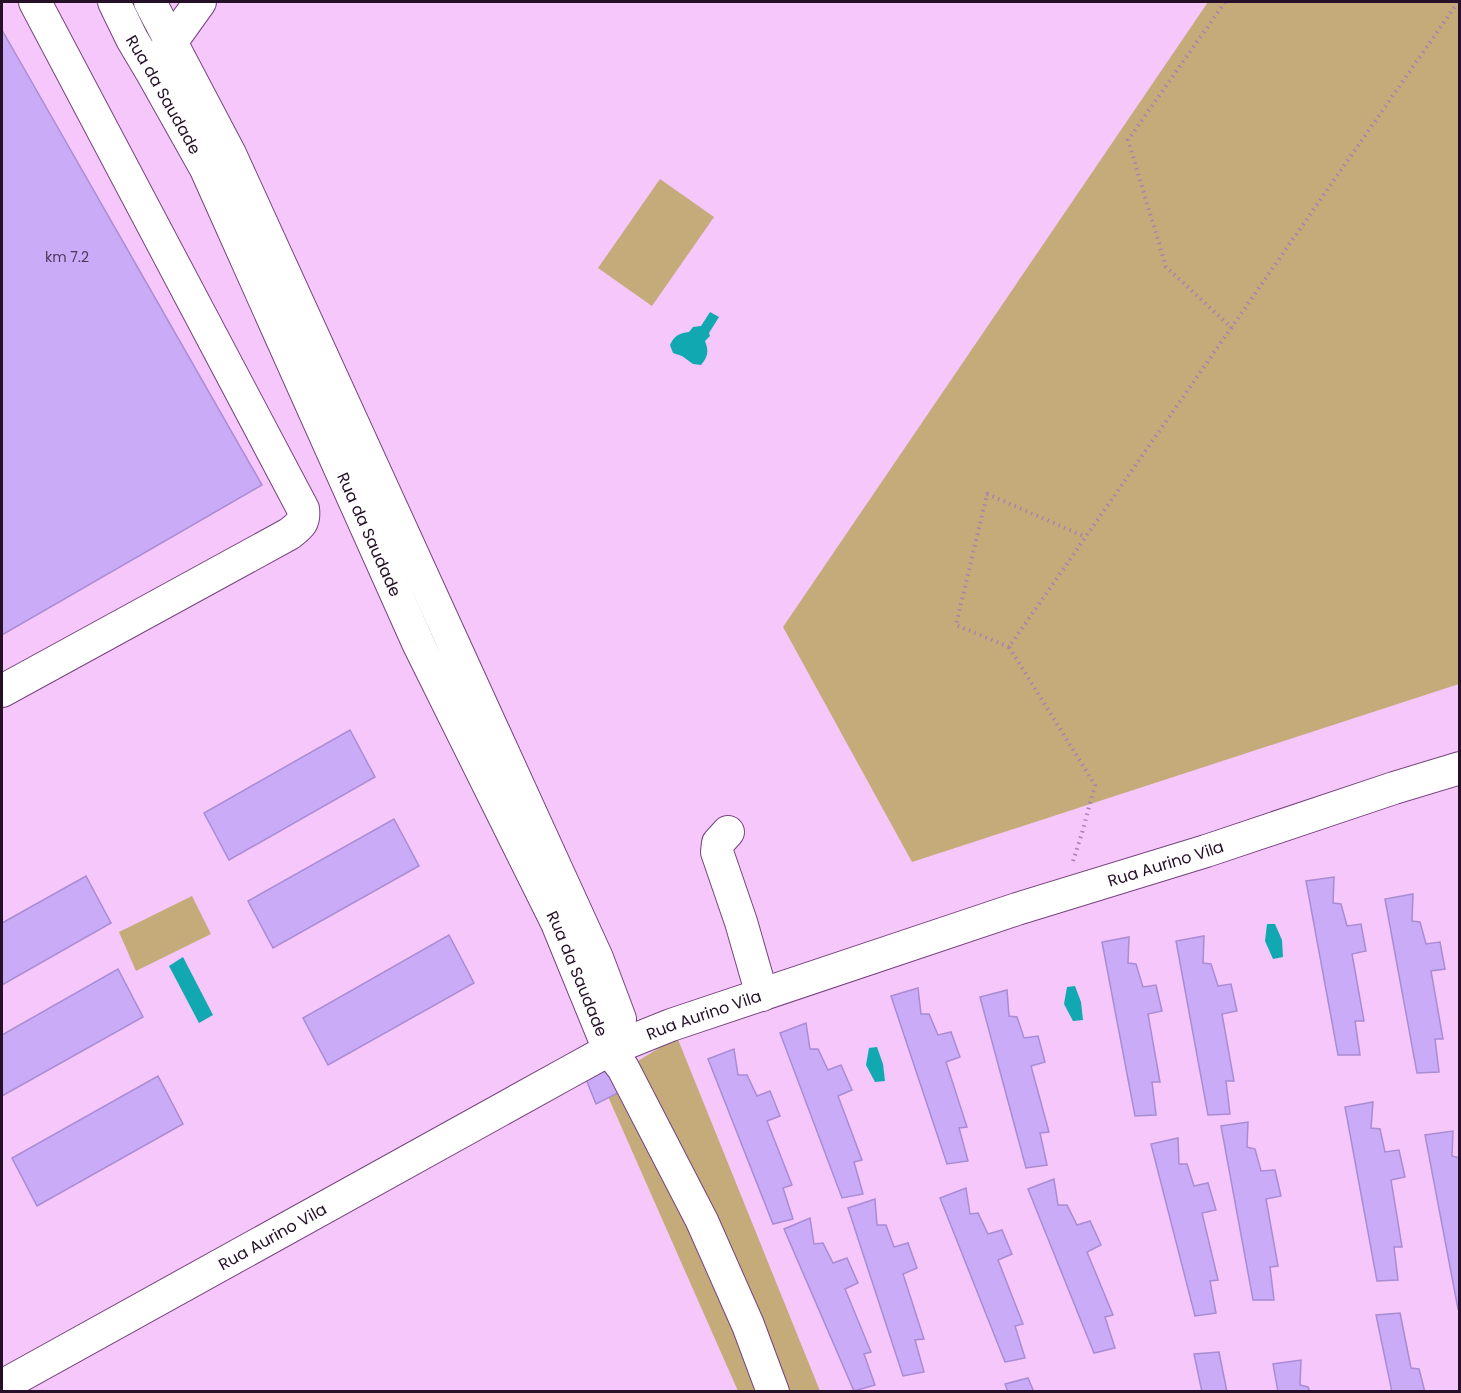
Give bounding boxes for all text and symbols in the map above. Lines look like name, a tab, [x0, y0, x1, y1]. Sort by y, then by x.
street label: Rua da Saudade	[121, 30, 207, 158]
house number: km 7.2	[45, 247, 89, 267]
street label: Rua da Saudade	[332, 469, 407, 600]
street label: Rua Aurino Vila	[1105, 834, 1227, 892]
street label: Rua da Saudade	[541, 907, 614, 1040]
street label: Rua Aurino Vila	[643, 984, 764, 1045]
street label: Rua Aurino Vila	[214, 1197, 331, 1276]

